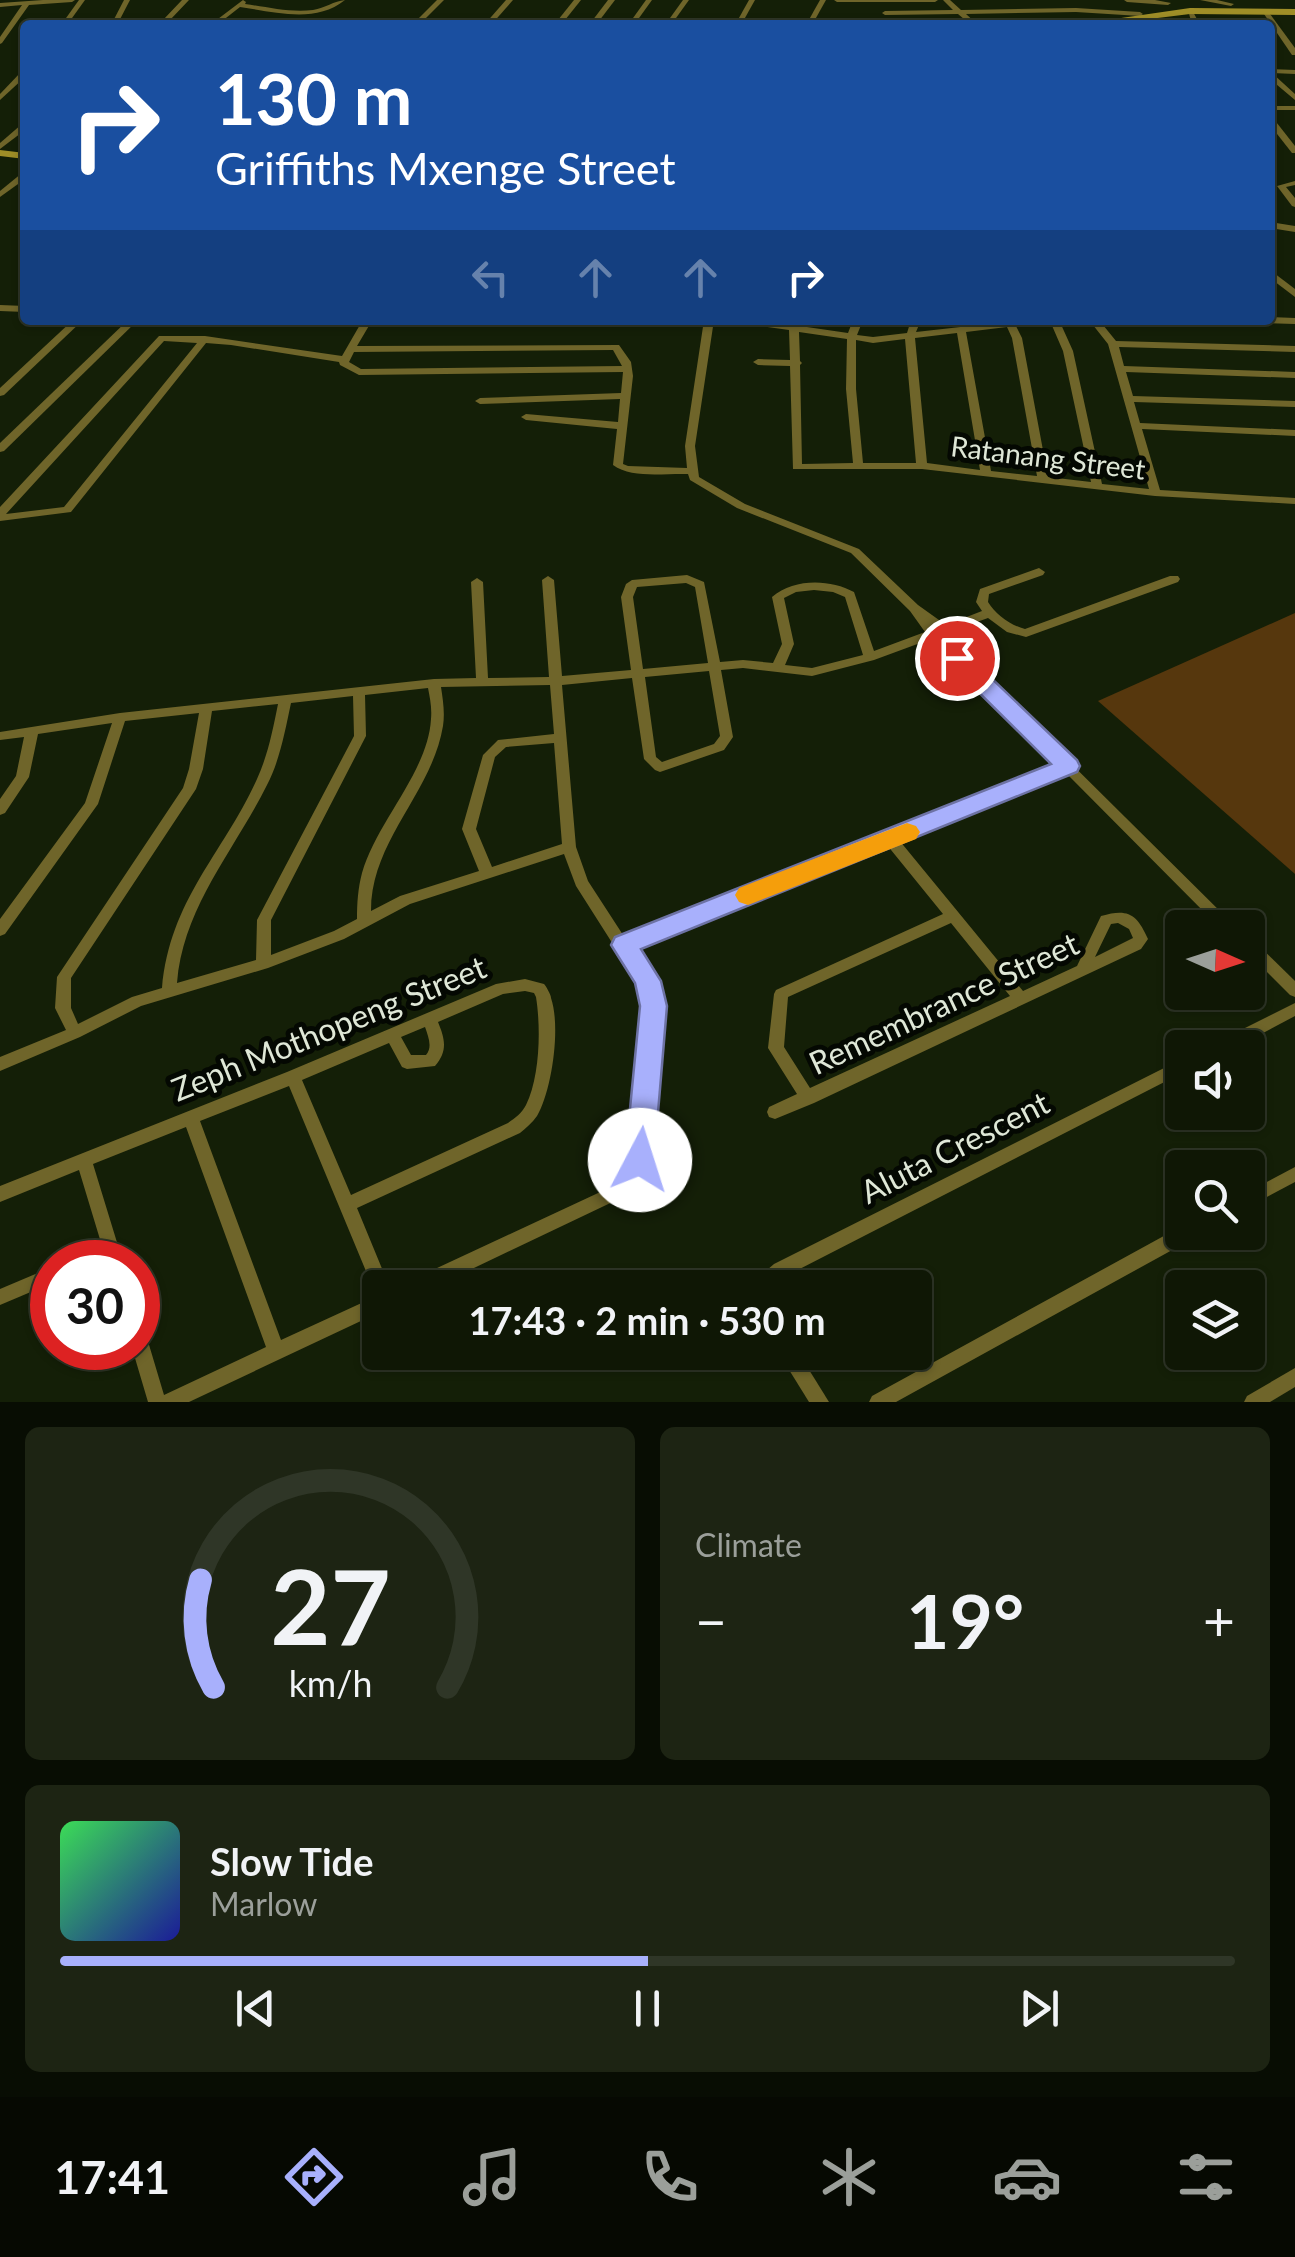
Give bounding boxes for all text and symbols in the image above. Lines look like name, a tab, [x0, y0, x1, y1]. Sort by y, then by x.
text: 130 m	[215, 56, 412, 140]
icon: right	[50, 60, 180, 190]
text: Griffiths Mxenge Street	[215, 141, 676, 195]
icon: left	[463, 250, 518, 305]
icon: ahead	[568, 250, 623, 305]
icon: ahead	[673, 250, 728, 305]
icon: right	[778, 250, 833, 305]
street label: Ratanang Street	[949, 428, 1147, 486]
pin	[915, 616, 1000, 701]
icon: arrive	[930, 631, 985, 686]
north arrow	[1165, 910, 1265, 1010]
map controls	[1165, 910, 1265, 1370]
street label: Remembrance Street	[802, 923, 1085, 1082]
street label: Zeph Mothopeng Street	[166, 946, 492, 1109]
button: sound	[1165, 1030, 1265, 1130]
street label: Aluta Crescent	[853, 1082, 1056, 1211]
position arrow	[588, 1108, 692, 1212]
button: search	[1165, 1150, 1265, 1250]
speed limit sign: 30	[30, 1240, 160, 1370]
button: layers	[1165, 1270, 1265, 1370]
text: 17:43 · 2 min · 530 m	[468, 1297, 826, 1343]
text: Climate	[695, 1525, 802, 1564]
text: 27	[270, 1542, 390, 1667]
text: 19°	[906, 1575, 1024, 1665]
text: −	[695, 1587, 727, 1653]
text: +	[1203, 1587, 1235, 1653]
text: km/h	[288, 1662, 372, 1705]
text: Slow Tide	[210, 1838, 373, 1884]
text: Marlow	[210, 1884, 317, 1923]
icon: previous	[228, 1981, 283, 2036]
icon: pause	[620, 1981, 675, 2036]
icon: next	[1012, 1981, 1067, 2036]
icon: directions	[279, 2142, 349, 2212]
icon: music	[457, 2142, 527, 2212]
icon: phone	[635, 2142, 705, 2212]
icon: climate	[814, 2142, 884, 2212]
icon: car	[992, 2142, 1062, 2212]
icon: filters	[1171, 2142, 1241, 2212]
text: 17:41	[54, 2150, 170, 2204]

